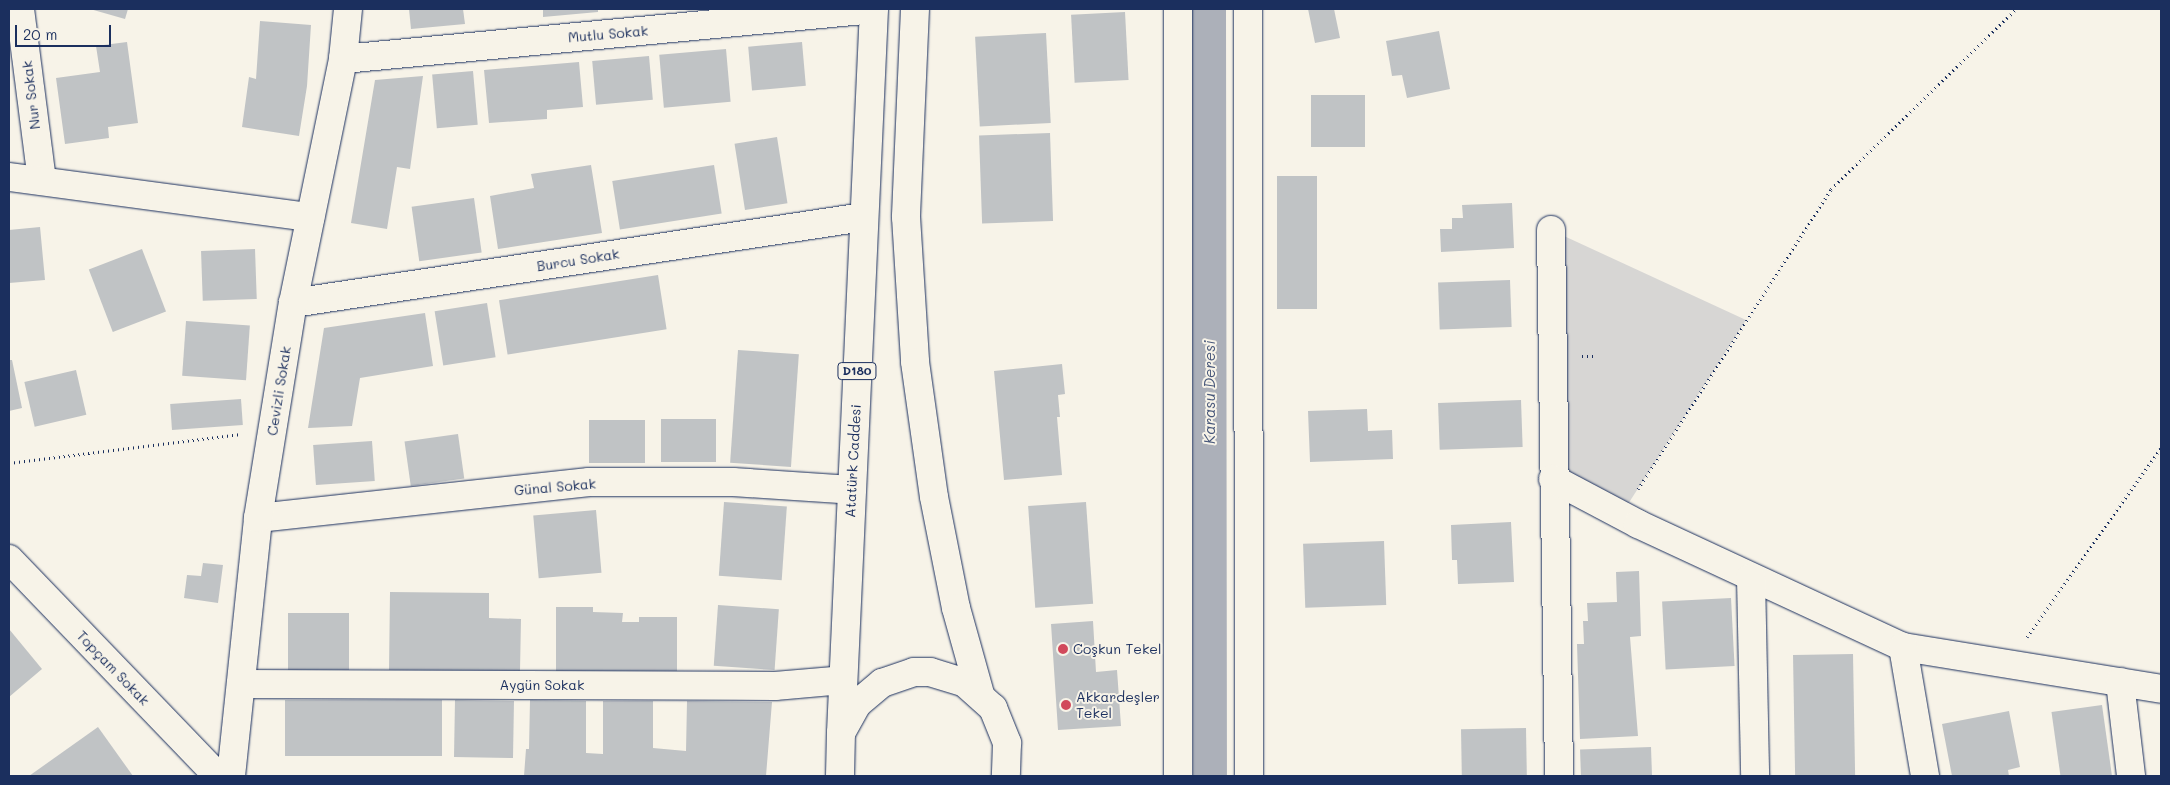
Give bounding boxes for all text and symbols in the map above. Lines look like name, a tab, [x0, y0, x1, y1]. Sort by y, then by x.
scale bar	[18, 15, 114, 47]
street label: Mutlu Sokak	[567, 22, 649, 46]
text: 20 m	[23, 24, 57, 44]
street label: Nur Sokak	[18, 60, 44, 130]
street label: Burcu Sokak	[535, 245, 621, 275]
water label: Karasu Deresi	[1201, 340, 1219, 444]
street label: Cevizli Sokak	[264, 345, 294, 437]
road number: D180	[837, 362, 877, 381]
street label: Atatürk Caddesi	[842, 404, 864, 518]
street label: Günal Sokak	[513, 475, 597, 499]
street label: Topçam Sokak	[73, 627, 153, 709]
place label: Coşkun Tekel	[1073, 641, 1162, 657]
marker: Coşkun Tekel	[1057, 643, 1069, 655]
street label: Aygün Sokak	[500, 677, 584, 693]
place label: Akkardeşler Tekel	[1076, 689, 1160, 722]
marker: Akkardeşler Tekel	[1060, 699, 1072, 711]

